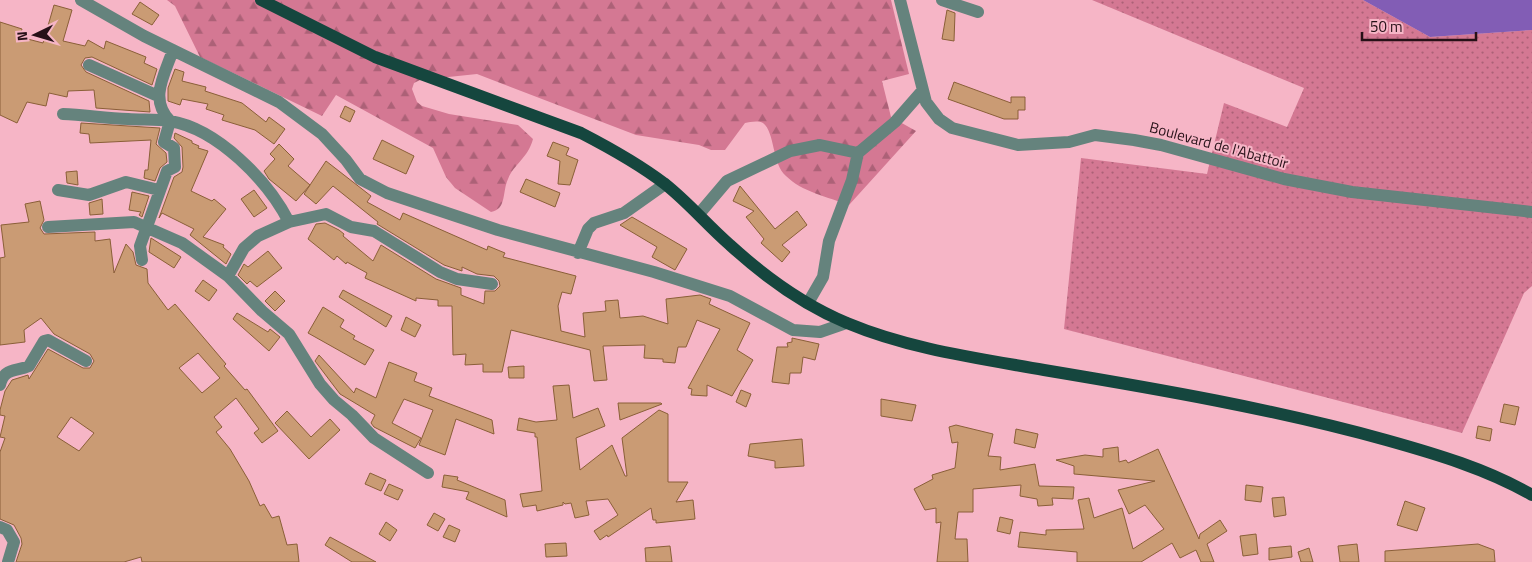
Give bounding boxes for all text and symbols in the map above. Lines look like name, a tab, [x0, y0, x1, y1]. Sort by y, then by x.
north arrow	[10, 10, 60, 60]
scale bar	[1362, 10, 1476, 42]
text: 50 m	[1370, 15, 1403, 38]
text: N	[11, 30, 32, 42]
street label: Boulevard de l'Abattoir	[1147, 115, 1291, 175]

